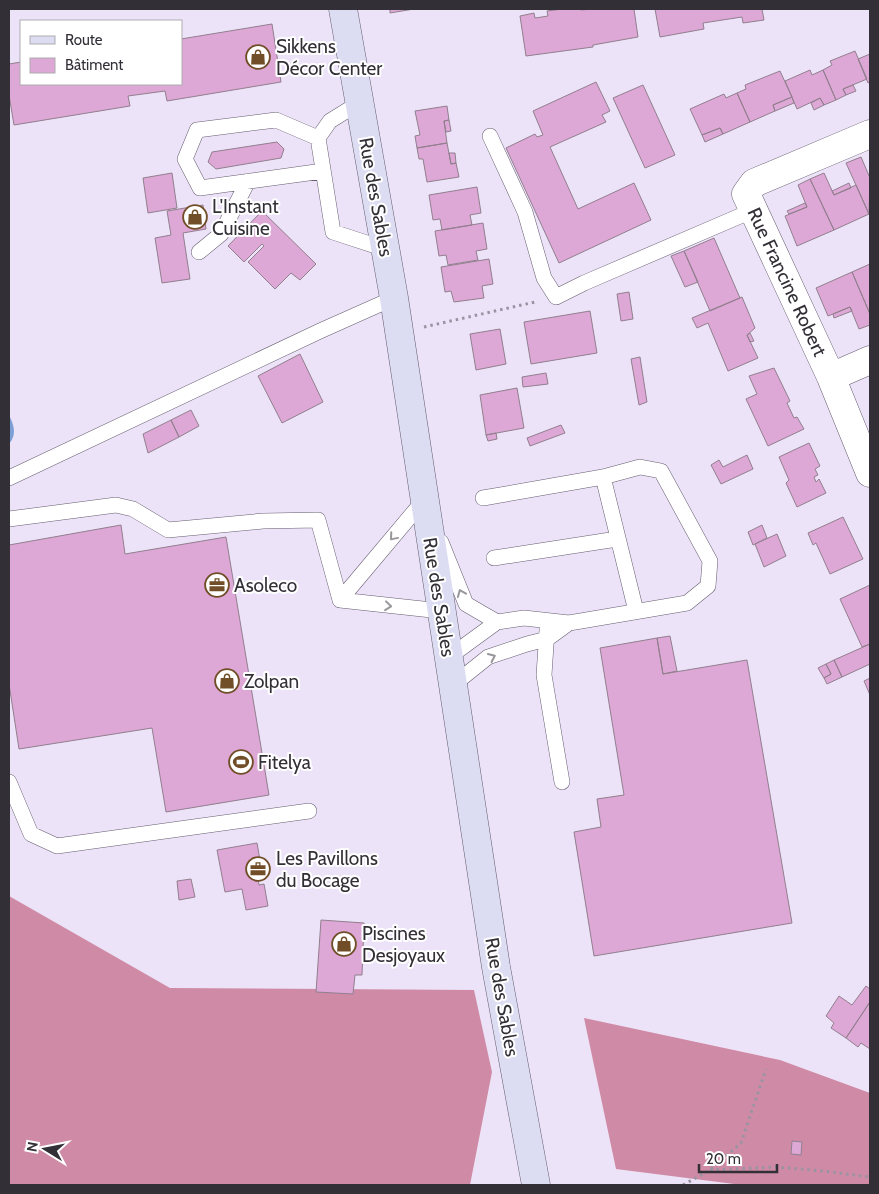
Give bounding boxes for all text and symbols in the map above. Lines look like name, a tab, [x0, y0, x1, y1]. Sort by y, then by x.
legend	[20, 20, 182, 85]
text: Route	[65, 31, 103, 49]
place label: Sikkens Décor Center	[276, 35, 382, 80]
shop icon: Sikkens Décor Center	[245, 44, 271, 70]
text: Bâtiment	[65, 56, 123, 74]
street label: Rue des Sables	[354, 136, 398, 258]
place label: L'Instant Cuisine	[212, 195, 279, 240]
shop icon: L'Instant Cuisine	[182, 204, 208, 230]
street label: Rue Francine Robert	[742, 204, 832, 361]
one-way arrow	[390, 531, 398, 540]
street label: Rue des Sables	[418, 536, 460, 658]
office icon: Asoleco	[204, 572, 230, 598]
place label: Asoleco	[234, 574, 297, 597]
one-way arrow	[457, 589, 467, 597]
one-way arrow	[384, 600, 392, 611]
one-way arrow	[487, 652, 496, 663]
shop icon: Zolpan	[214, 668, 240, 694]
place label: Zolpan	[244, 670, 299, 693]
sports icon: Fitelya	[228, 749, 254, 775]
place label: Fitelya	[258, 751, 311, 774]
place label: Les Pavillons du Bocage	[276, 847, 378, 892]
office icon: Les Pavillons du Bocage	[245, 856, 271, 882]
place label: Piscines Desjoyaux	[362, 922, 445, 967]
shop icon: Piscines Desjoyaux	[331, 931, 357, 957]
street label: Rue des Sables	[480, 936, 524, 1058]
north arrow	[20, 1124, 70, 1174]
text: N	[22, 1140, 42, 1153]
scale bar	[699, 1142, 776, 1174]
text: 20 m	[706, 1150, 741, 1168]

